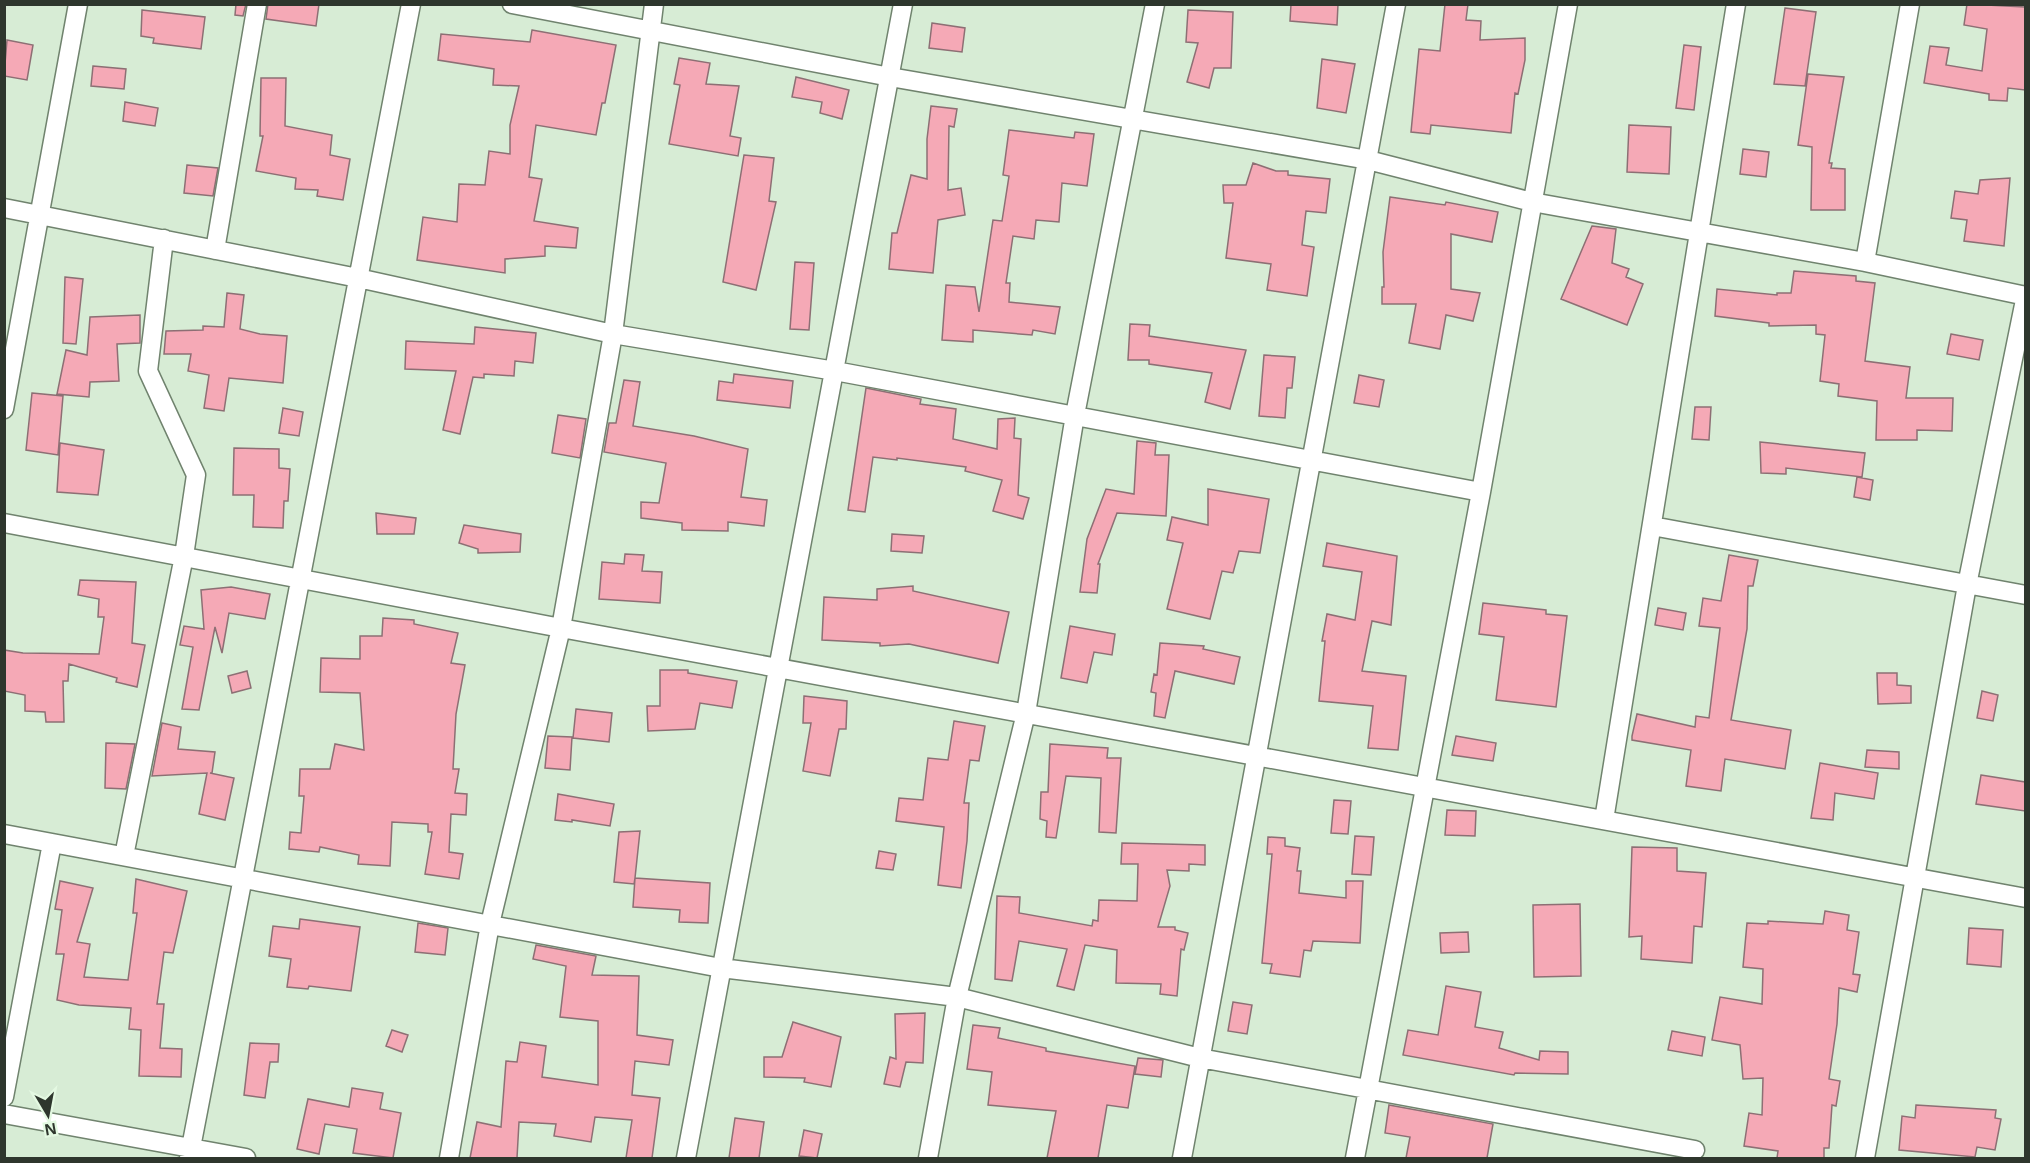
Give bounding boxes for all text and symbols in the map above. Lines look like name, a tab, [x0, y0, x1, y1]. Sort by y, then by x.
north arrow	[18, 1085, 78, 1145]
text: N	[43, 1120, 58, 1139]

